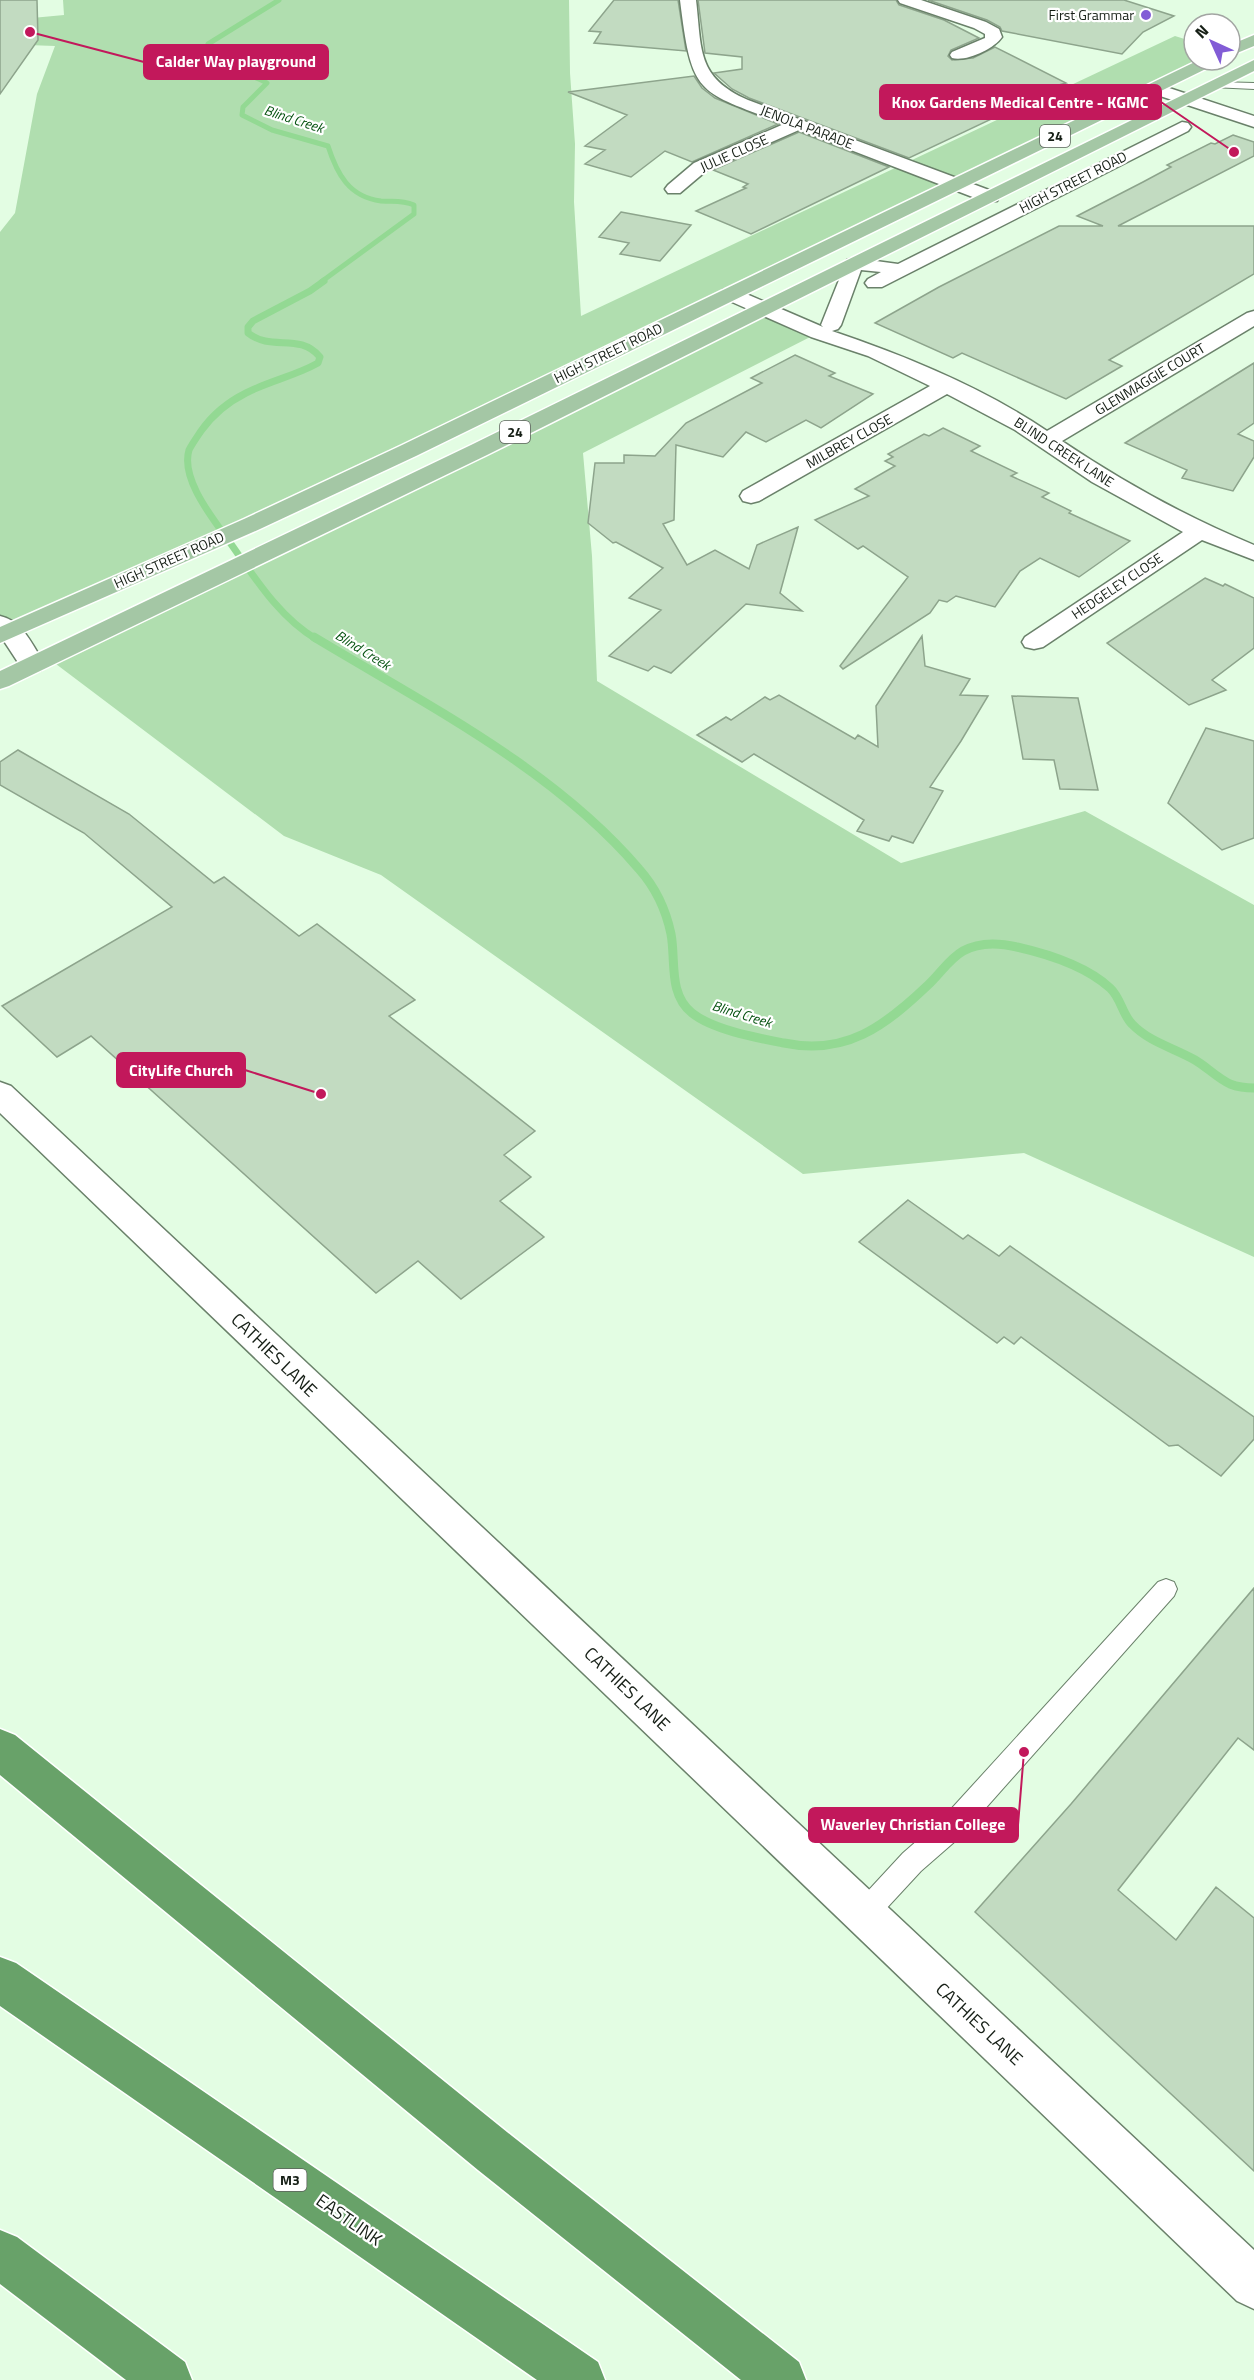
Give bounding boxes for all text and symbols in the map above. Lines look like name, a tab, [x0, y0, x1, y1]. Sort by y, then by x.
place label: First Grammar	[1048, 4, 1134, 25]
marker: First Grammar	[1139, 8, 1153, 22]
north arrow	[1182, 12, 1242, 72]
text: N	[1189, 19, 1214, 44]
callout: Calder Way playground	[144, 45, 328, 79]
text: Calder Way playground	[156, 49, 316, 73]
callout: Knox Gardens Medical Centre - KGMC	[880, 85, 1161, 119]
text: Knox Gardens Medical Centre - KGMC	[892, 90, 1149, 114]
water label: Blind Creek	[262, 99, 328, 139]
street label: JENOLA PARADE	[757, 99, 857, 154]
road number: 24	[1040, 125, 1070, 147]
street label: JULIE CLOSE	[696, 128, 771, 177]
street label: HIGH STREET ROAD	[1015, 145, 1130, 218]
street label: HIGH STREET ROAD	[550, 317, 666, 388]
street label: GLENMAGGIE COURT	[1091, 337, 1210, 420]
street label: MILBREY CLOSE	[802, 408, 896, 473]
street label: BLIND CREEK LANE	[1010, 411, 1119, 492]
road number: 24	[500, 421, 530, 443]
street label: HIGH STREET ROAD	[110, 526, 227, 593]
street label: HEDGELEY CLOSE	[1067, 547, 1167, 624]
water label: Blind Creek	[332, 624, 396, 676]
water label: Blind Creek	[710, 994, 776, 1033]
callout: CityLife Church	[117, 1053, 245, 1087]
text: CityLife Church	[129, 1058, 233, 1082]
street label: CATHIES LANE	[225, 1306, 324, 1403]
street label: CATHIES LANE	[578, 1640, 677, 1737]
callout: Waverley Christian College	[809, 1808, 1018, 1842]
text: Waverley Christian College	[821, 1812, 1005, 1836]
street label: CATHIES LANE	[930, 1976, 1029, 2071]
road number: M3	[274, 2169, 306, 2191]
street label: EASTLINK	[311, 2187, 388, 2252]

